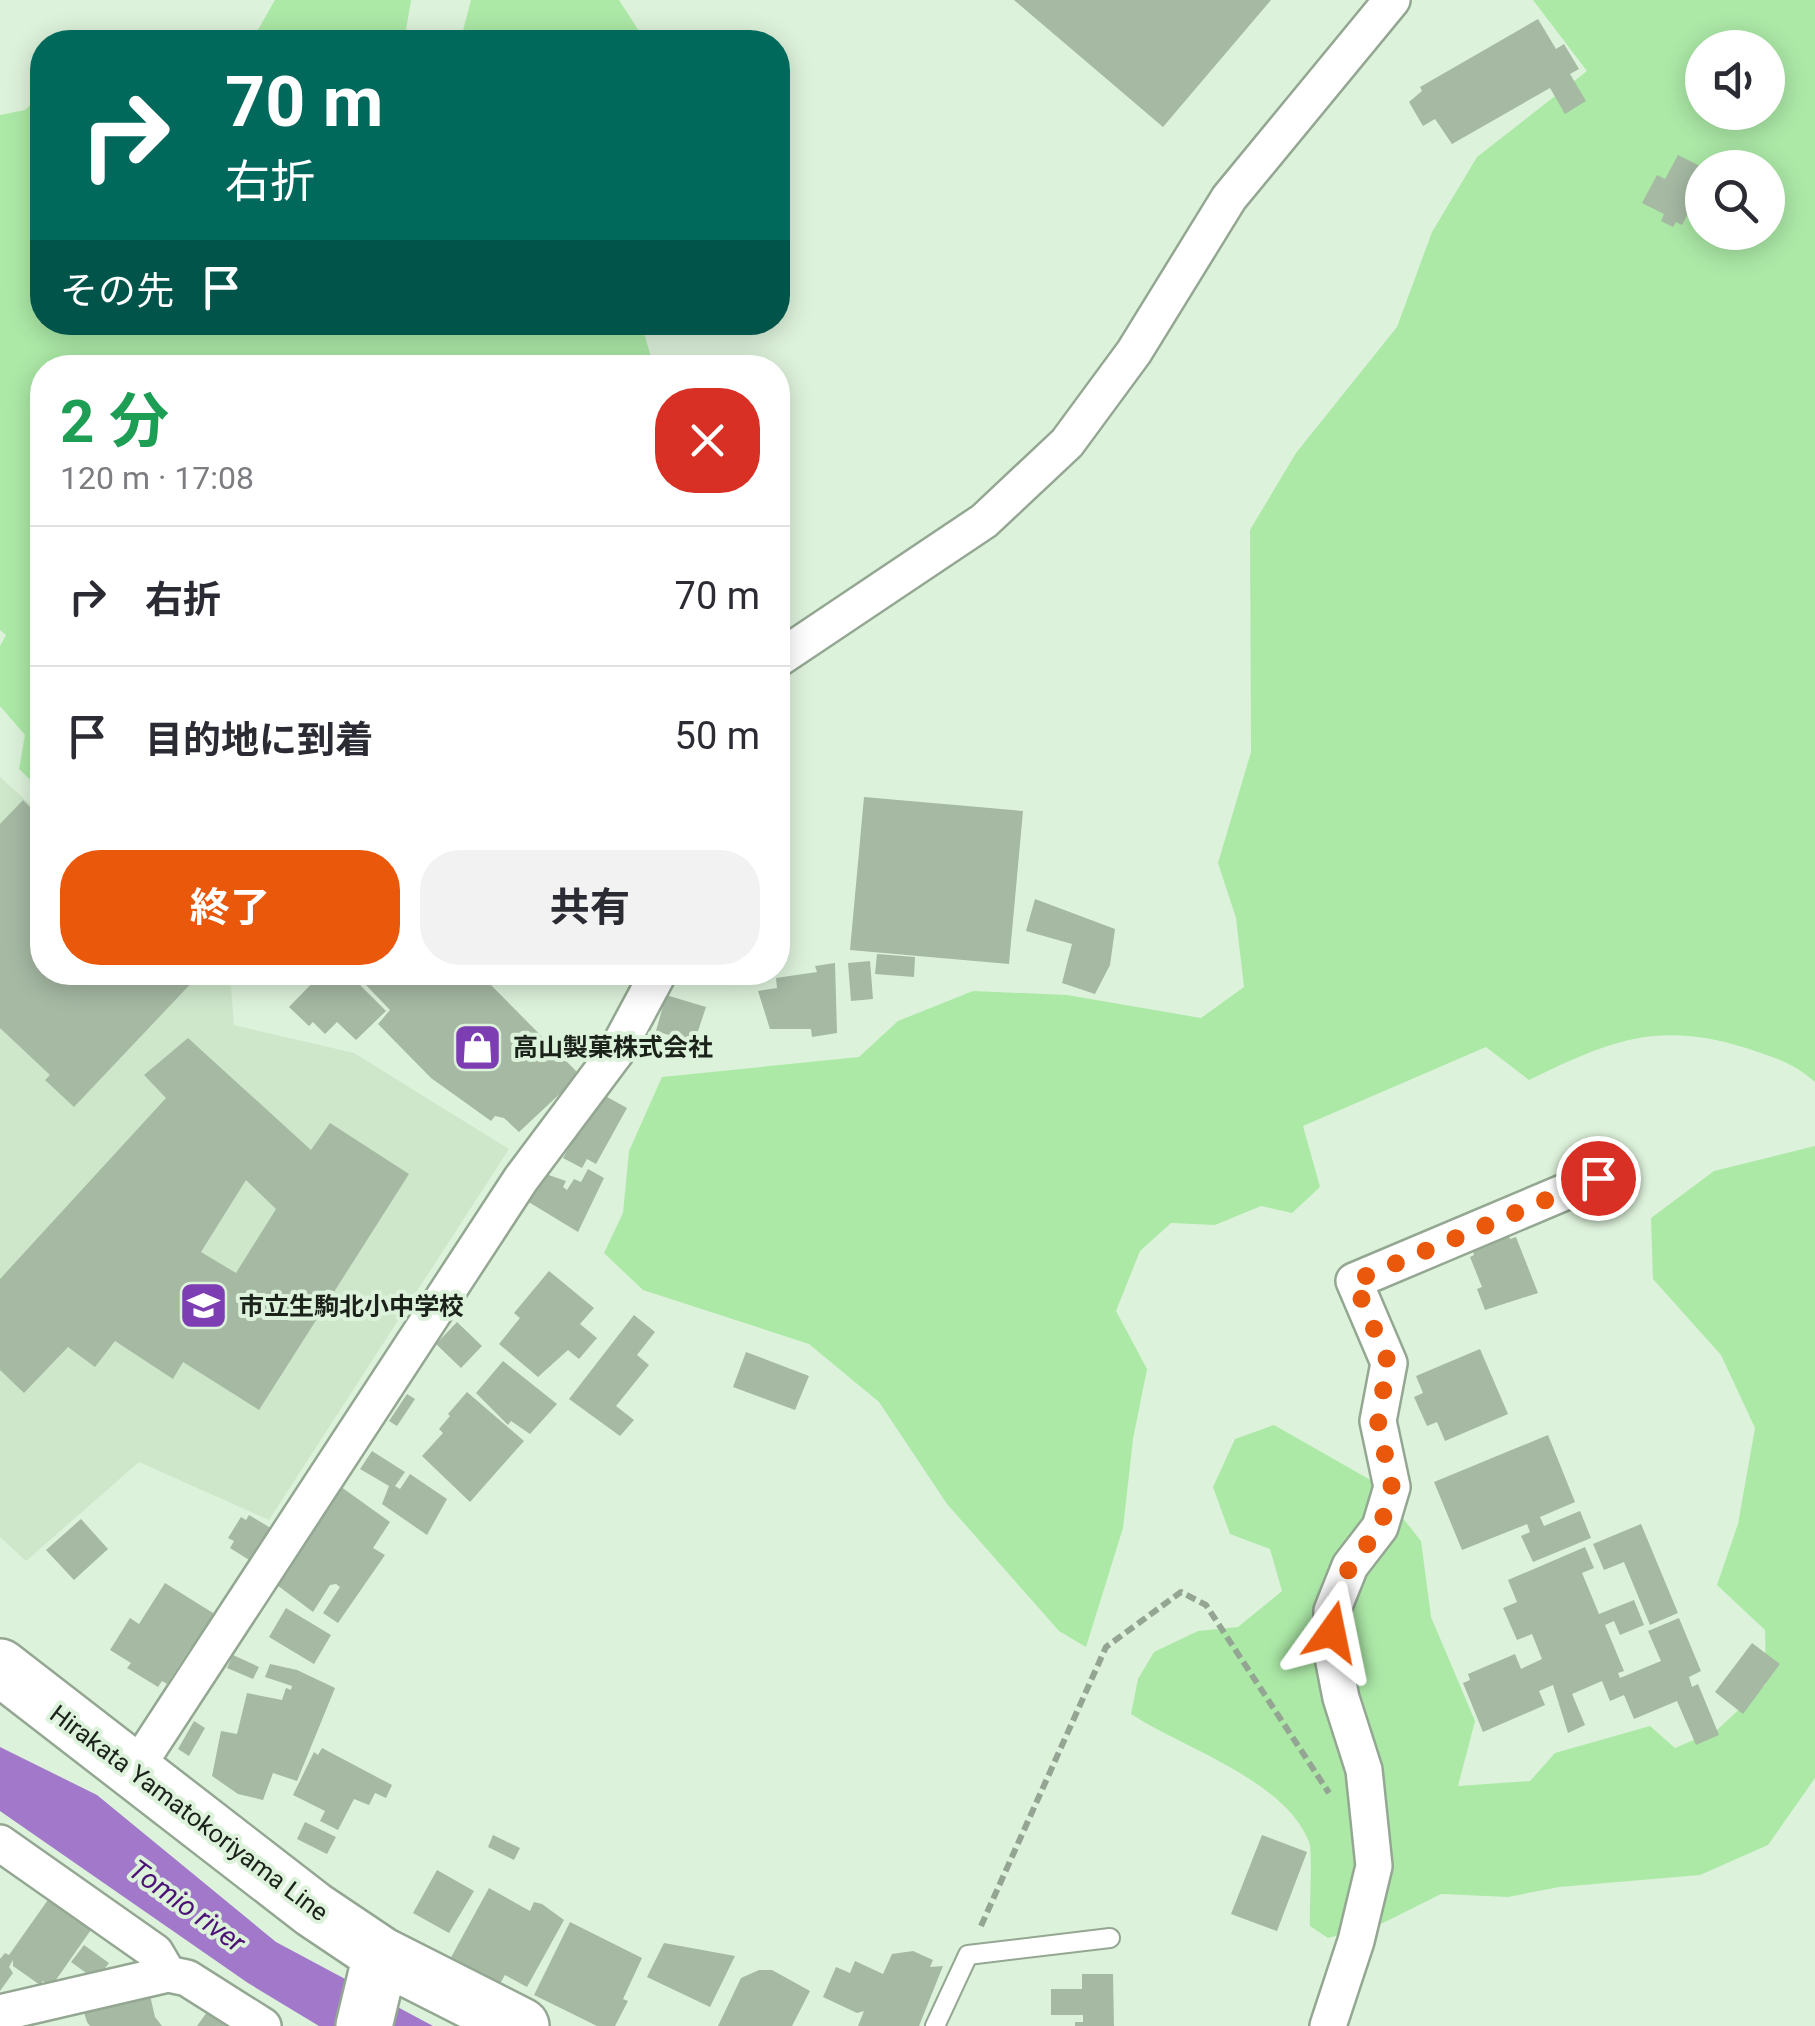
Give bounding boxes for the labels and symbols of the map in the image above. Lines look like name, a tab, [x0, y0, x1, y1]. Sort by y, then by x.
shop icon: 高山製菓株式会社	[452, 1021, 504, 1073]
place label: 高山製菓株式会社	[513, 1033, 713, 1062]
pin	[1556, 1136, 1641, 1221]
school or university icon: 市立生駒北小中学校	[178, 1280, 230, 1332]
place label: 市立生駒北小中学校	[239, 1292, 464, 1321]
position arrow	[1280, 1580, 1384, 1684]
street label: Hirakata Yamatokoriyama Line	[44, 1699, 334, 1927]
water label: Tomio river	[122, 1853, 252, 1960]

